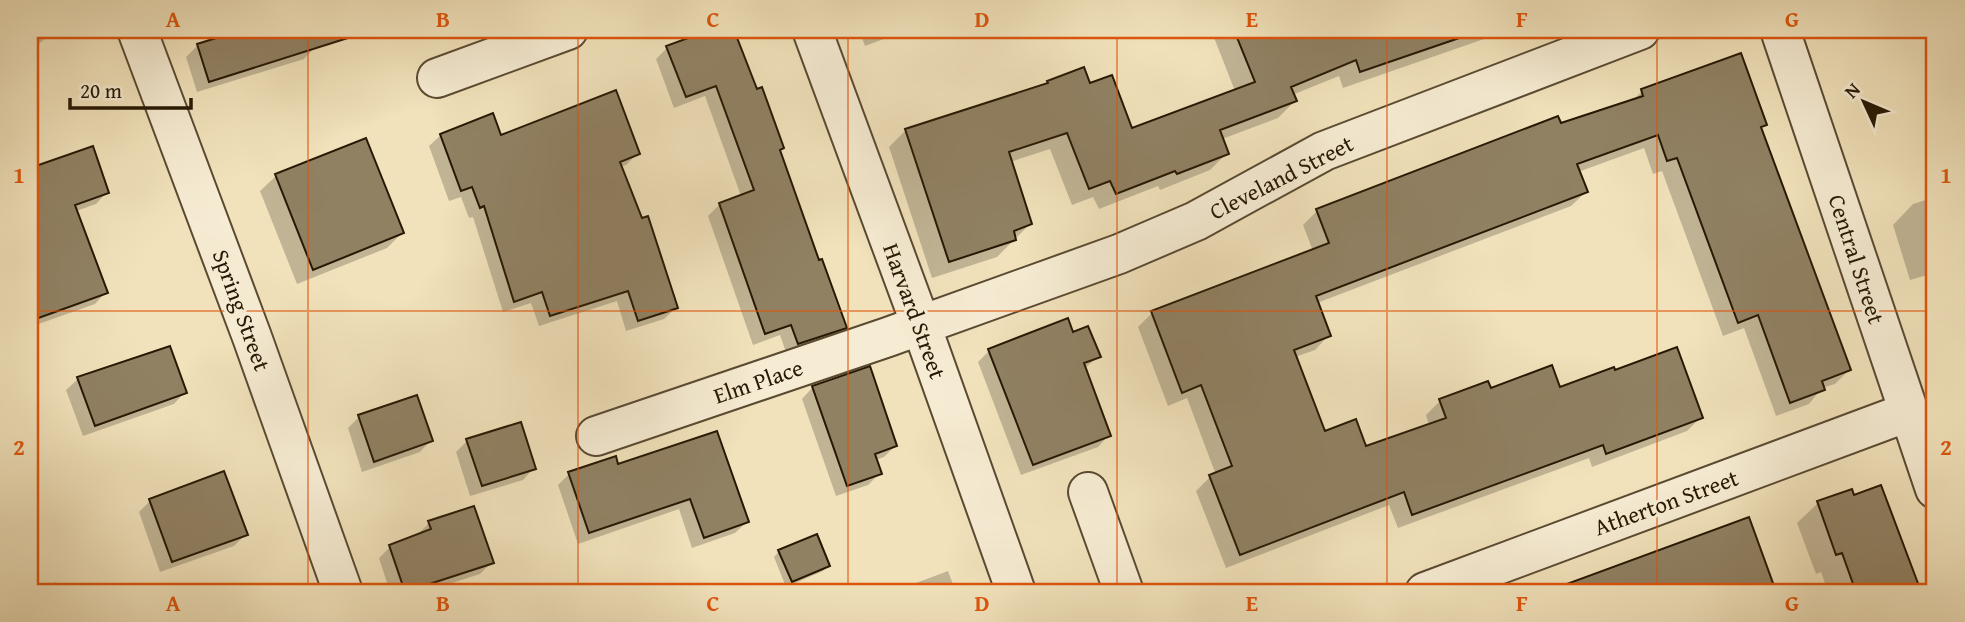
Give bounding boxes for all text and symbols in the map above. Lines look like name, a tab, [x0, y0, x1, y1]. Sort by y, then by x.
text: A	[166, 2, 181, 35]
text: B	[436, 2, 450, 35]
text: C	[706, 2, 720, 35]
text: D	[975, 2, 990, 35]
text: E	[1246, 2, 1258, 35]
text: F	[1516, 2, 1528, 35]
text: G	[1785, 2, 1799, 35]
scale bar	[70, 66, 191, 110]
north arrow	[1828, 66, 1898, 136]
text: 20 m	[80, 75, 122, 106]
text: N	[1837, 76, 1866, 104]
street label: Cleveland Street	[1203, 127, 1359, 227]
text: 1	[13, 158, 25, 191]
text: 1	[1940, 158, 1952, 191]
street label: Central Street	[1821, 190, 1893, 328]
street label: Harvard Street	[875, 239, 955, 383]
street label: Spring Street	[205, 245, 279, 375]
street label: Elm Place	[709, 350, 807, 412]
text: 2	[13, 430, 25, 463]
text: 2	[1940, 430, 1952, 463]
street label: Atherton Street	[1589, 461, 1743, 543]
text: A	[166, 586, 181, 619]
text: B	[436, 586, 450, 619]
text: C	[706, 586, 720, 619]
text: D	[975, 586, 990, 619]
text: E	[1246, 586, 1258, 619]
text: F	[1516, 586, 1528, 619]
text: G	[1785, 586, 1799, 619]

